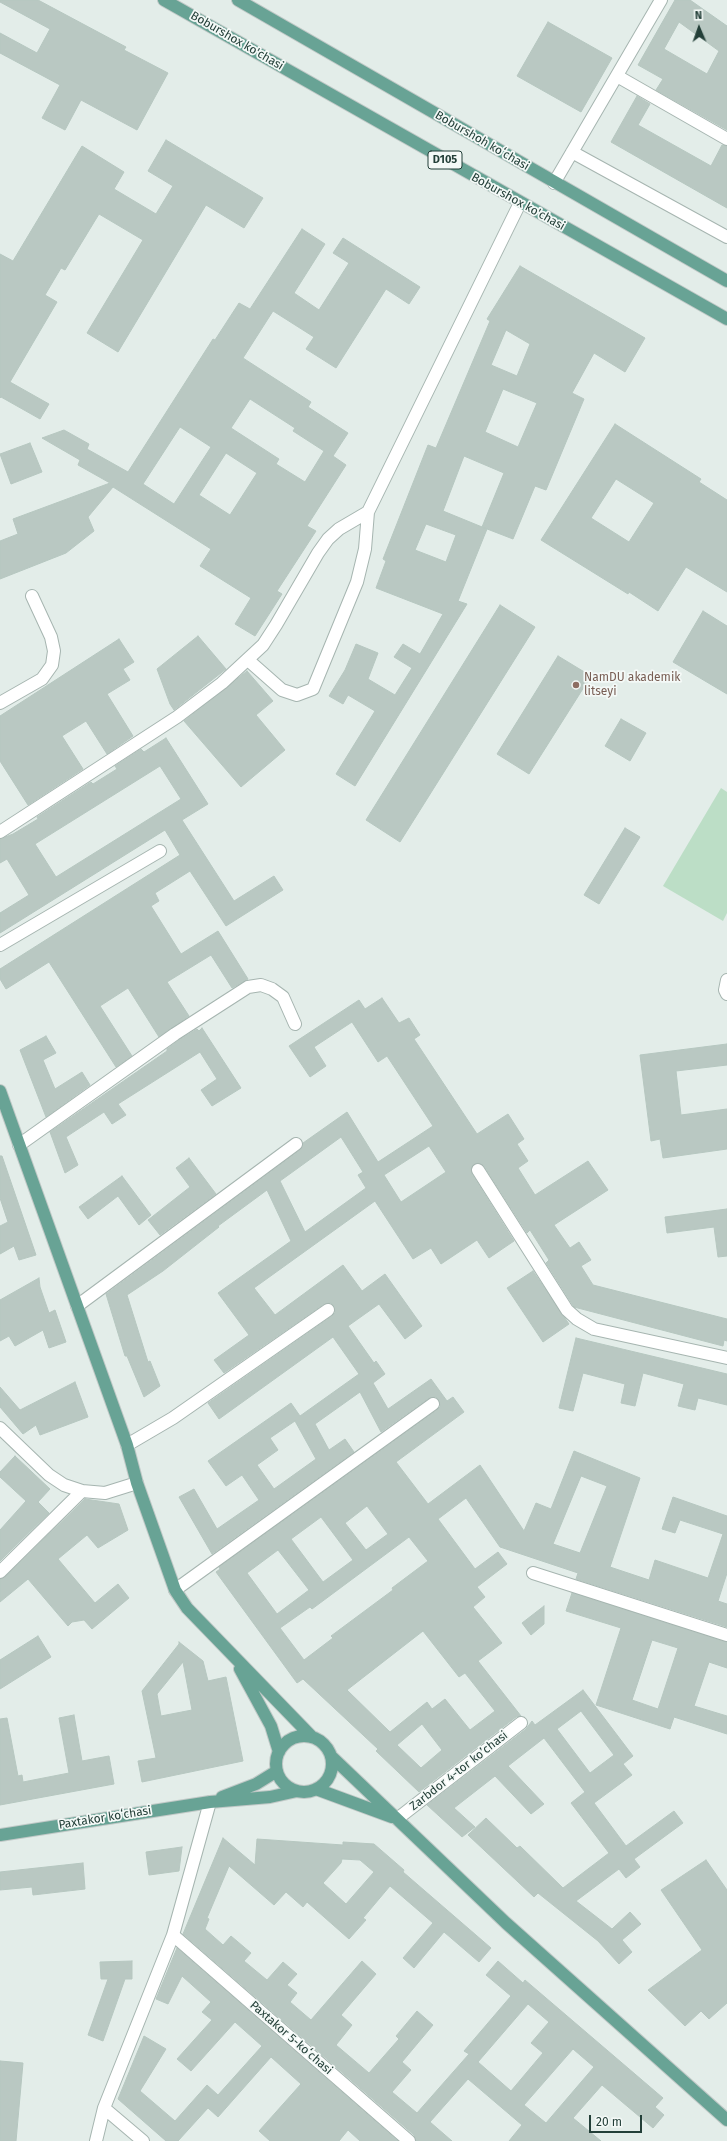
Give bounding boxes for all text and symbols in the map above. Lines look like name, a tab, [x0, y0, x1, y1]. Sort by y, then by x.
north arrow	[679, 8, 719, 48]
street label: Boburshox ko'chasi	[188, 9, 286, 73]
text: N	[695, 9, 702, 22]
street label: Boburshoh koʻchasi	[432, 108, 532, 174]
road number: D105	[428, 151, 462, 169]
street label: Boburshox ko'chasi	[469, 170, 567, 234]
place label: NamDU akademik litseyi	[584, 671, 680, 699]
marker: NamDU akademik litseyi	[571, 680, 581, 690]
street label: Zarbdor 4-tor koʼchasi	[407, 1728, 511, 1814]
street label: Paxtakor koʻchasi	[57, 1804, 153, 1832]
street label: Paxtakor 5-koʻchasi	[247, 1998, 335, 2078]
scale bar	[591, 2107, 644, 2133]
text: 20 m	[596, 2115, 622, 2129]

